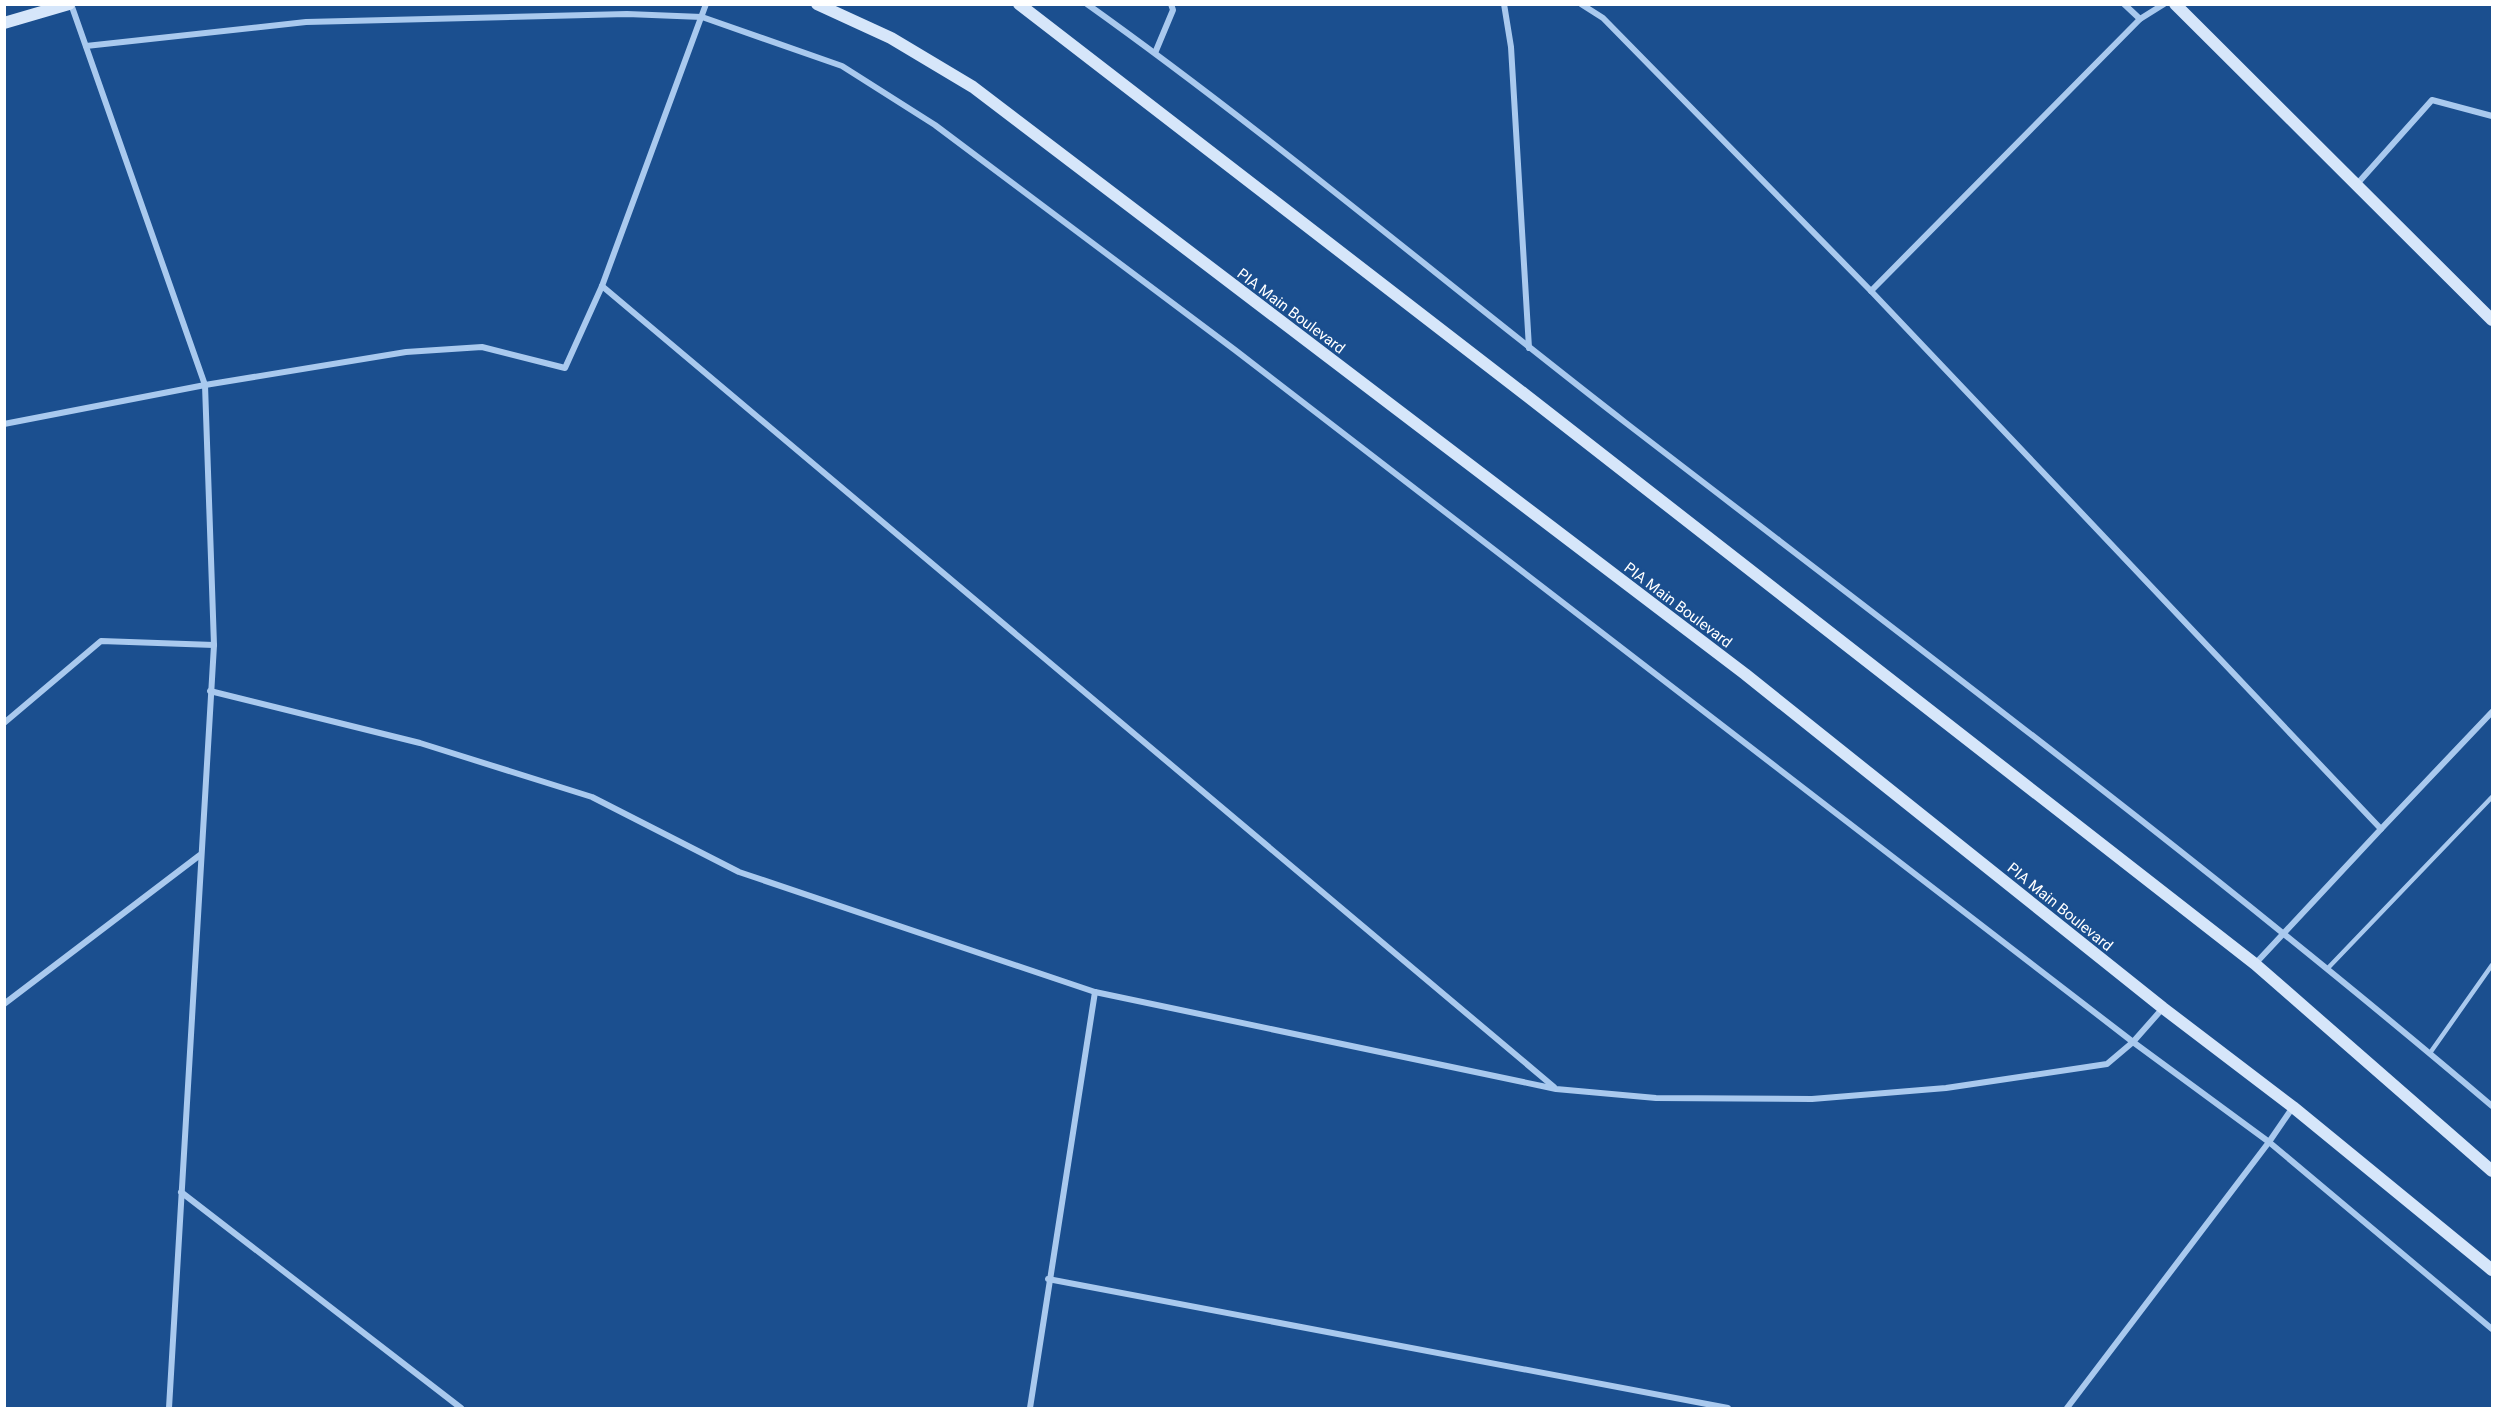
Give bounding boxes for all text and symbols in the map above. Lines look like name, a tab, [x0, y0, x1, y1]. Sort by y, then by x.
street label: PIA Main Boulevard	[1233, 265, 1349, 357]
street label: PIA Main Boulevard	[1620, 559, 1736, 651]
street label: PIA Main Boulevard	[2004, 859, 2116, 955]

